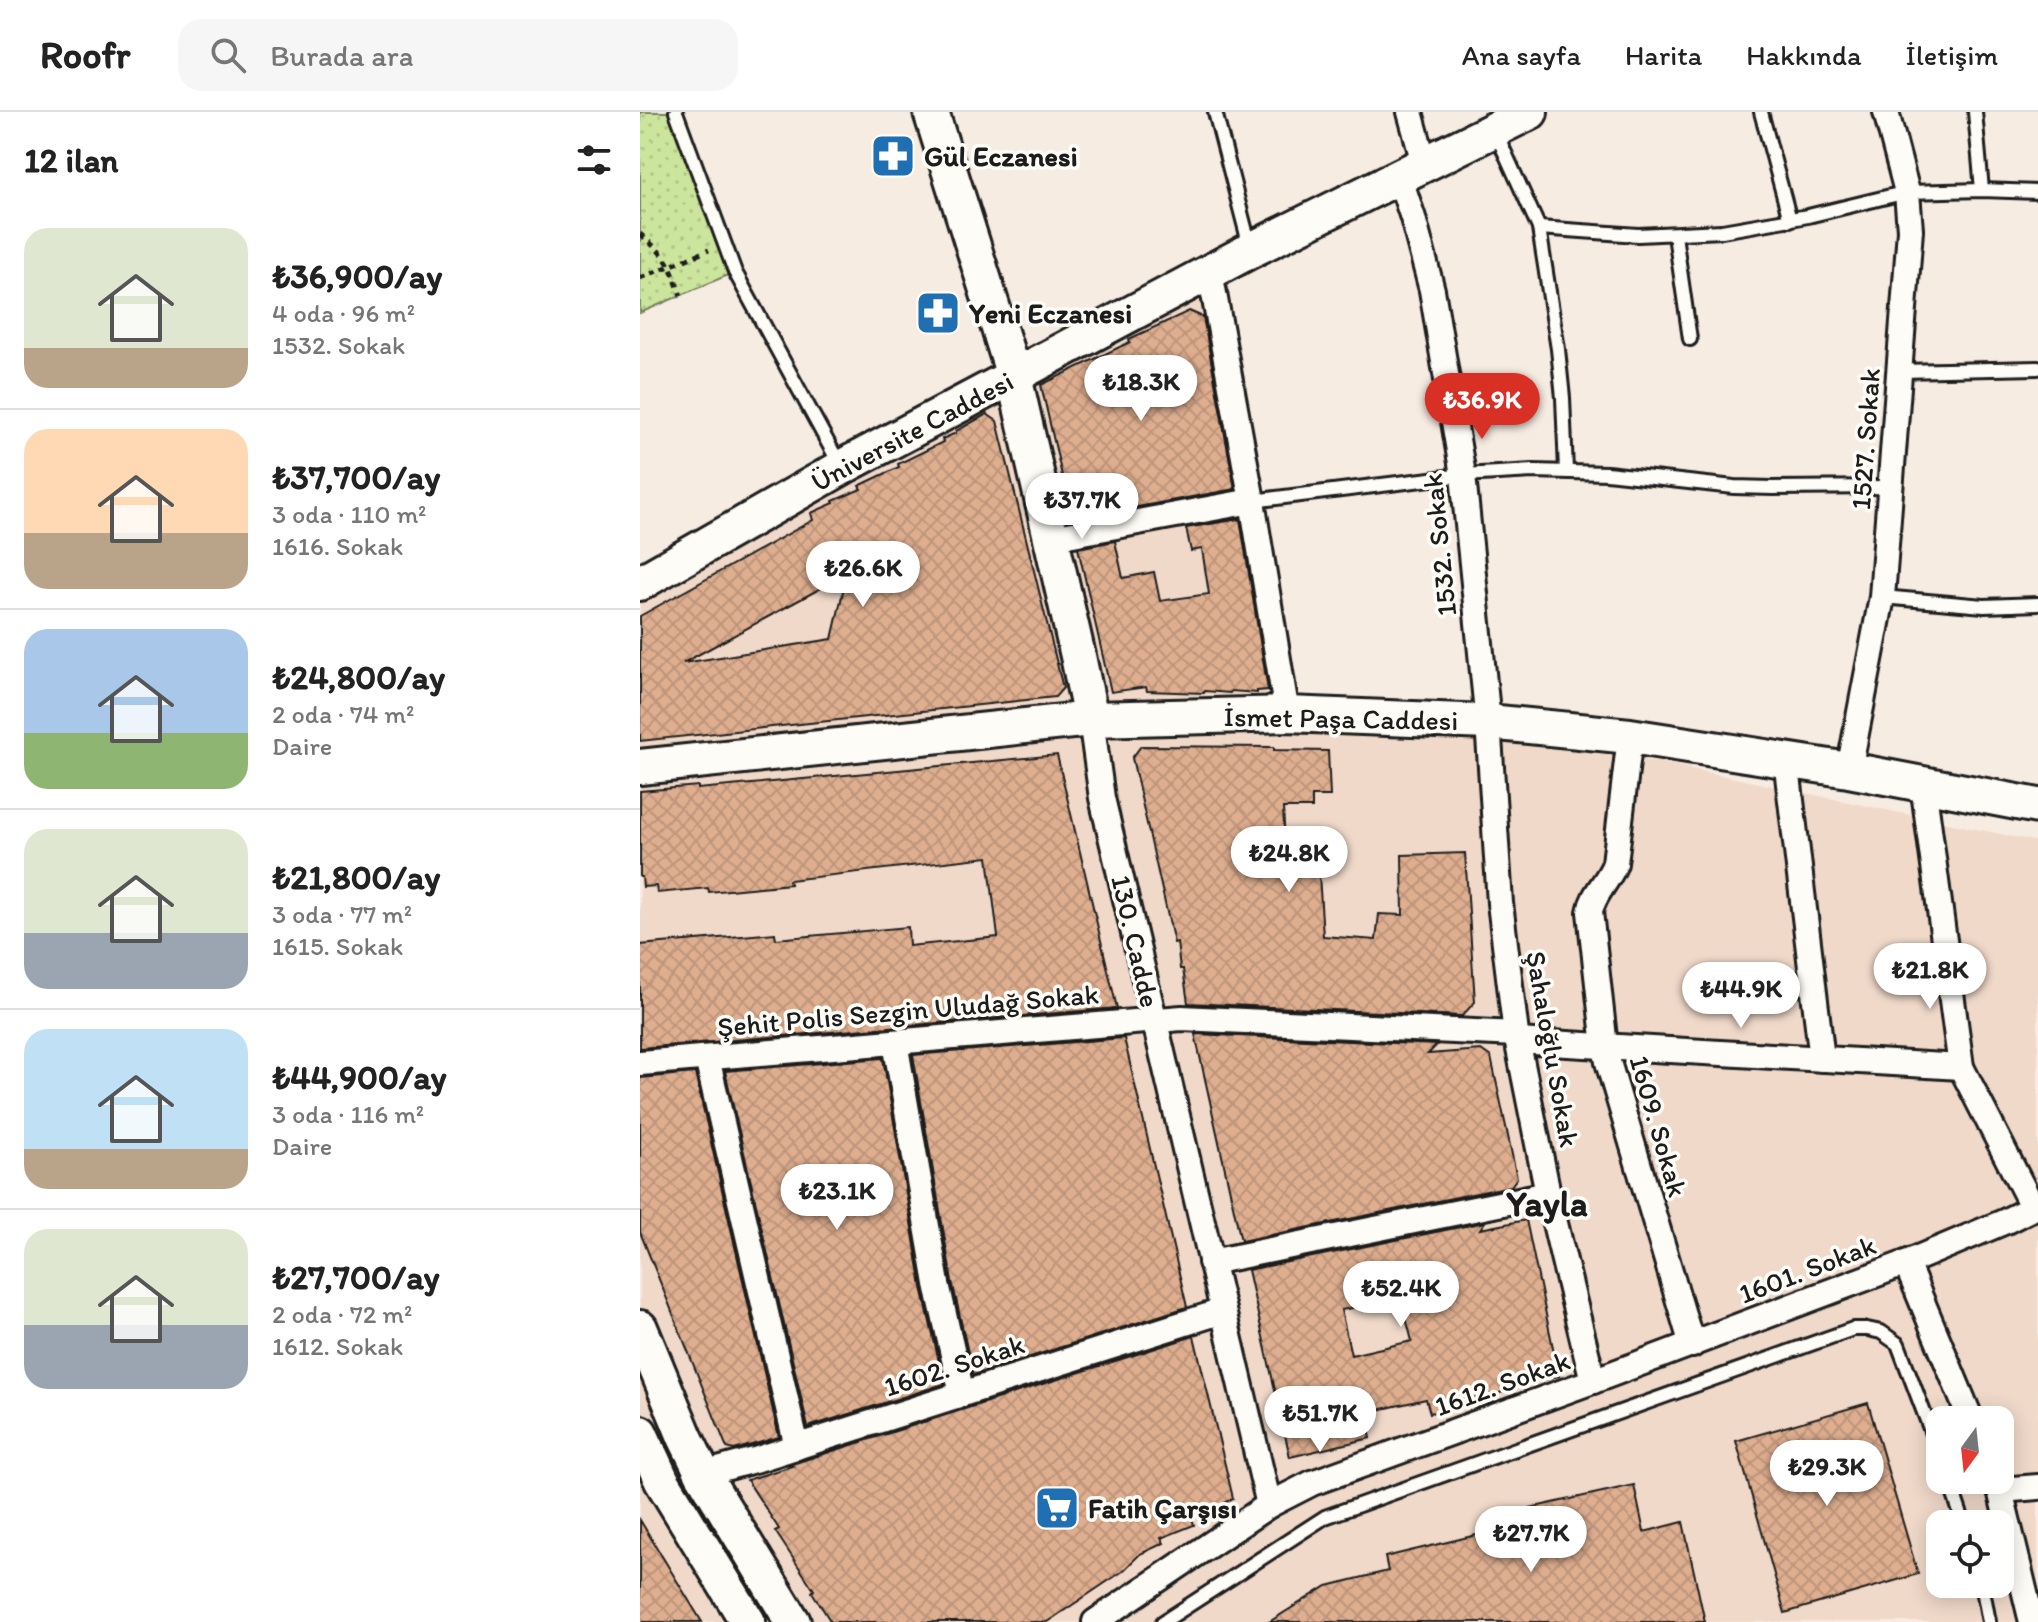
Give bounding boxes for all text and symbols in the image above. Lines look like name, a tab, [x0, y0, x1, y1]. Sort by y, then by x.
search box	[178, 19, 738, 91]
text: Roofr	[40, 32, 130, 78]
icon: search	[206, 33, 250, 77]
text: Burada ara	[270, 37, 414, 74]
text: Ana sayfa	[1462, 38, 1581, 72]
text: Harita	[1625, 38, 1702, 72]
text: Hakkında	[1746, 38, 1861, 72]
text: İletişim	[1905, 38, 1998, 72]
pharmacy icon: Gül Eczanesi	[869, 132, 917, 180]
icon: filters	[572, 138, 616, 182]
place label: Gül Eczanesi	[924, 139, 1078, 173]
text: 12 ilan	[24, 140, 119, 181]
text: ₺36,900/ay	[272, 256, 442, 297]
icon: home	[88, 260, 184, 356]
pharmacy icon: Yeni Eczanesi	[914, 289, 962, 337]
place label: Yeni Eczanesi	[968, 296, 1132, 330]
text: 4 oda · 96 m²	[272, 297, 415, 329]
text: 1532. Sokak	[272, 329, 405, 361]
pin: ₺18.3K	[1076, 355, 1206, 423]
street label: Üniversite Caddesi	[805, 363, 1019, 499]
text: ₺18.3K	[1102, 365, 1180, 397]
street label: 1527. Sokak	[1843, 367, 1887, 511]
pin: ₺36.9K	[1417, 373, 1547, 441]
text: ₺36.9K	[1443, 383, 1521, 415]
text: ₺37,700/ay	[272, 457, 440, 498]
icon: home	[88, 461, 184, 557]
street label: 1532. Sokak	[1415, 472, 1463, 618]
pin: ₺37.7K	[1017, 473, 1147, 541]
text: ₺37.7K	[1044, 483, 1120, 515]
text: 3 oda · 110 m²	[272, 498, 426, 530]
text: 1616. Sokak	[272, 530, 403, 562]
pin: ₺26.6K	[798, 541, 928, 609]
text: ₺26.6K	[824, 551, 902, 583]
text: ₺24,800/ay	[272, 657, 445, 698]
icon: home	[88, 661, 184, 757]
text: 2 oda · 74 m²	[272, 698, 414, 730]
street label: İsmet Paşa Caddesi	[1223, 699, 1459, 737]
text: Daire	[272, 730, 332, 762]
pin: ₺24.8K	[1224, 826, 1354, 894]
text: ₺24.8K	[1249, 836, 1329, 868]
text: ₺21,800/ay	[272, 857, 440, 898]
icon: home	[88, 861, 184, 957]
street label: 130. Cadde	[1104, 871, 1168, 1011]
text: 3 oda · 77 m²	[272, 898, 412, 930]
text: 1615. Sokak	[272, 930, 403, 962]
pin: ₺21.8K	[1865, 943, 1995, 1011]
street label: Şahaloğlu Sokak	[1519, 948, 1587, 1150]
text: ₺21.8K	[1892, 953, 1969, 985]
pin: ₺44.9K	[1676, 962, 1806, 1030]
text: ₺44.9K	[1700, 972, 1782, 1004]
street label: Şehit Polis Sezgin Uludağ Sokak	[716, 976, 1100, 1044]
street label: 1609. Sokak	[1623, 1051, 1695, 1201]
text: ₺44,900/ay	[272, 1057, 447, 1098]
icon: home	[88, 1061, 184, 1157]
text: 3 oda · 116 m²	[272, 1098, 424, 1130]
text: Daire	[272, 1130, 332, 1162]
pin: ₺23.1K	[772, 1164, 902, 1232]
text: ₺23.1K	[799, 1174, 875, 1206]
district label: Yayla	[1506, 1182, 1588, 1225]
street label: 1601. Sokak	[1734, 1227, 1880, 1311]
text: ₺27,700/ay	[272, 1257, 440, 1298]
icon: home	[88, 1261, 184, 1357]
pin: ₺52.4K	[1336, 1261, 1466, 1329]
text: ₺52.4K	[1361, 1271, 1441, 1303]
text: 2 oda · 72 m²	[272, 1298, 412, 1330]
street label: 1602. Sokak	[880, 1326, 1028, 1404]
text: 1612. Sokak	[272, 1330, 403, 1362]
street label: 1612. Sokak	[1430, 1343, 1574, 1423]
pin: ₺51.7K	[1255, 1386, 1385, 1454]
text: ₺51.7K	[1282, 1396, 1358, 1428]
north arrow	[1926, 1406, 2014, 1494]
map controls	[1926, 1406, 2014, 1598]
pin: ₺29.3K	[1762, 1440, 1892, 1508]
text: ₺29.3K	[1788, 1450, 1866, 1482]
supermarket icon: Fatih Çarşısı	[1033, 1484, 1081, 1532]
place label: Fatih Çarşısı	[1088, 1491, 1237, 1525]
pin: ₺27.7K	[1466, 1506, 1596, 1574]
button: locate	[1926, 1510, 2014, 1598]
text: ₺27.7K	[1493, 1516, 1569, 1548]

